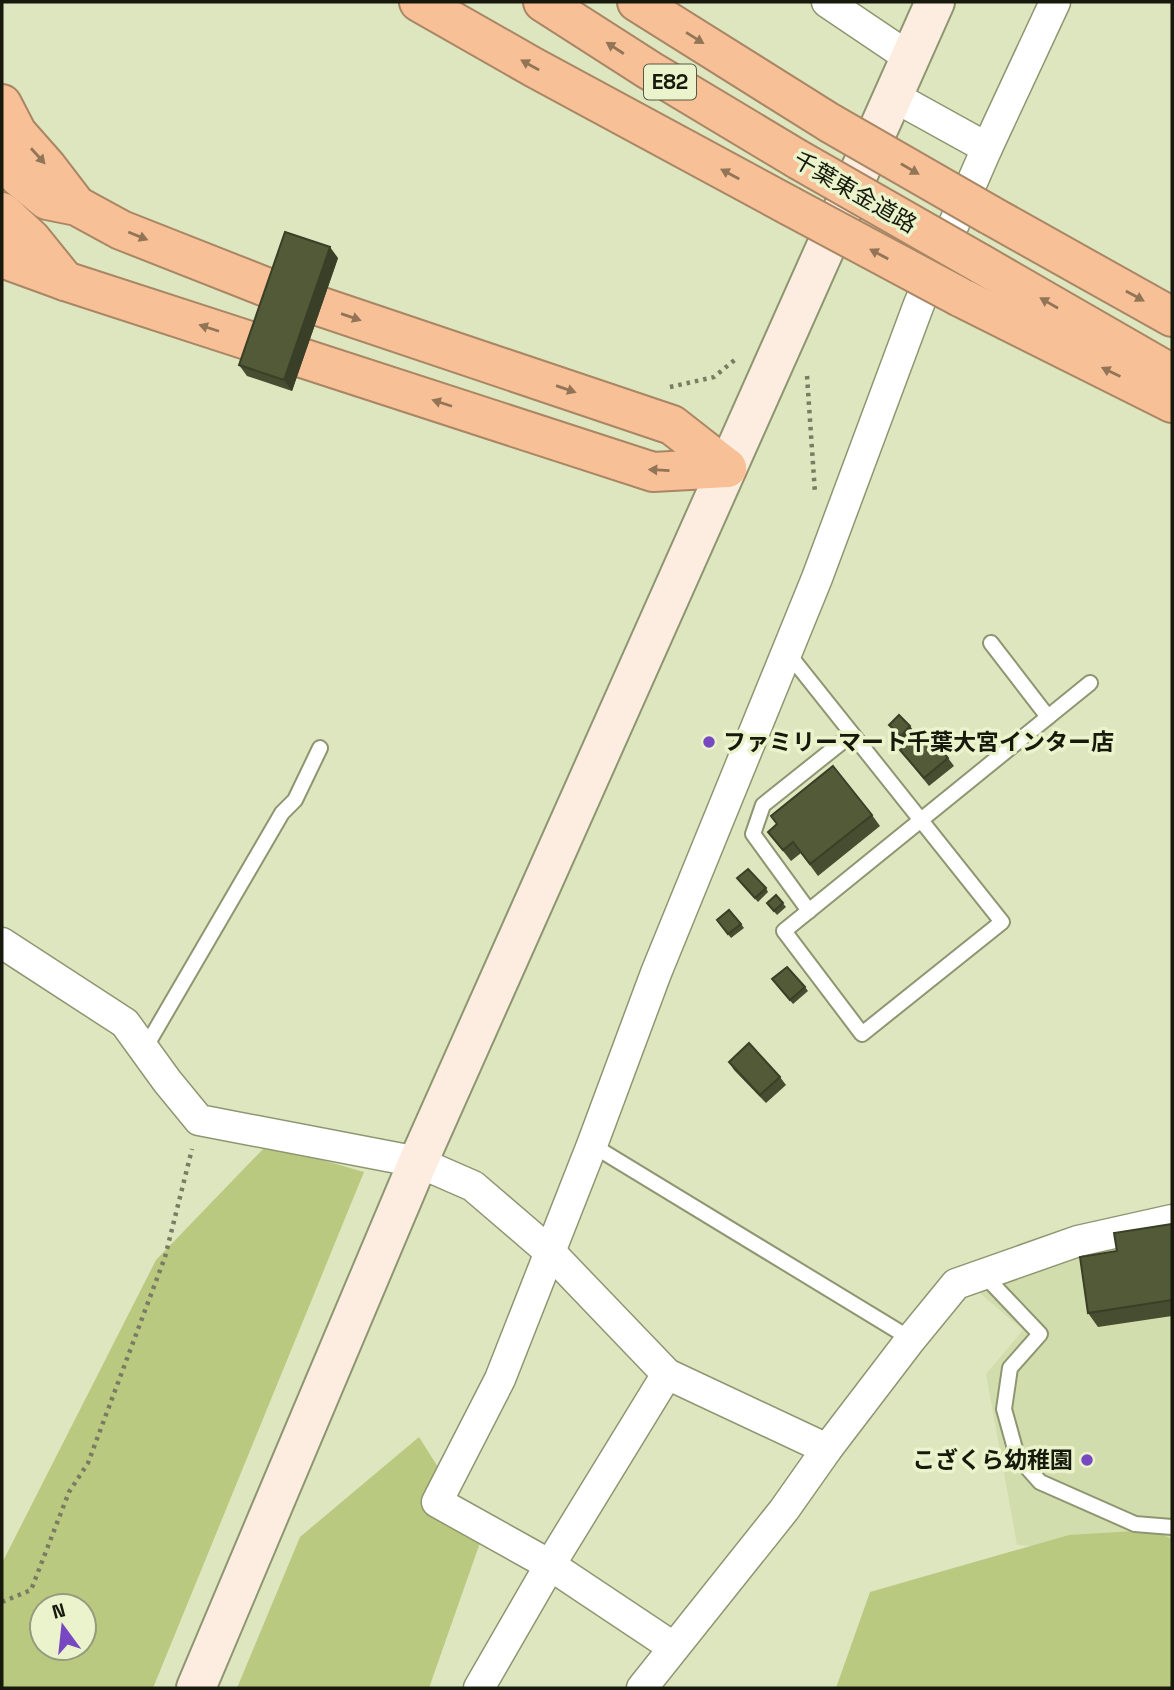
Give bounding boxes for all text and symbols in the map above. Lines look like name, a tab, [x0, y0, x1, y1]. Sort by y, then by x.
one-way arrow	[685, 32, 704, 45]
one-way arrow	[605, 42, 625, 55]
one-way arrow	[521, 59, 540, 71]
road number: E82	[644, 64, 696, 100]
street label: 千葉東金道路	[788, 145, 922, 239]
one-way arrow	[30, 147, 46, 165]
one-way arrow	[901, 163, 920, 175]
one-way arrow	[720, 168, 740, 179]
one-way arrow	[128, 231, 149, 242]
one-way arrow	[868, 248, 888, 260]
one-way arrow	[1125, 290, 1144, 302]
one-way arrow	[1040, 297, 1059, 309]
one-way arrow	[340, 312, 361, 323]
one-way arrow	[198, 322, 219, 333]
one-way arrow	[1101, 367, 1121, 378]
one-way arrow	[556, 384, 577, 395]
one-way arrow	[431, 398, 452, 408]
one-way arrow	[648, 464, 670, 475]
place label: ファミリーマート千葉大宮インター店	[723, 727, 1114, 757]
marker: ファミリーマート千葉大宮インター店	[701, 734, 717, 750]
place label: こざくら幼稚園	[912, 1445, 1073, 1475]
marker: こざくら幼稚園	[1079, 1452, 1095, 1468]
north arrow	[28, 1592, 98, 1662]
text: N	[49, 1597, 68, 1625]

